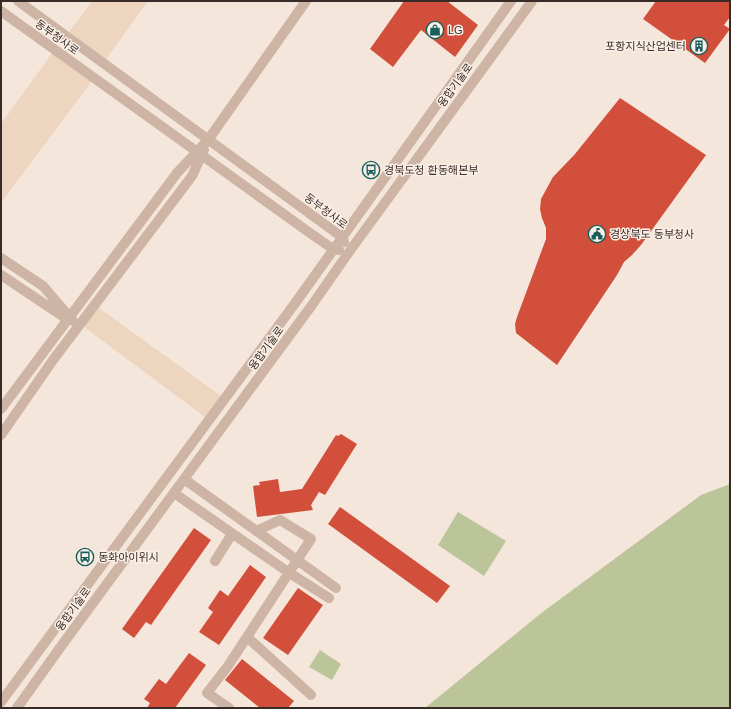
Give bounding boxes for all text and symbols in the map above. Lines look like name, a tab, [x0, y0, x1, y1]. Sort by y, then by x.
street label: 동부청사로	[33, 17, 81, 57]
shop icon: LG	[425, 20, 445, 40]
place label: LG	[448, 24, 463, 36]
building icon: 포항지식산업센터	[689, 36, 709, 56]
place label: 포항지식산업센터	[605, 40, 686, 52]
street label: 융합기술로	[435, 61, 475, 109]
bus stop icon: 경북도청 환동해본부	[361, 160, 381, 180]
place label: 경북도청 환동해본부	[384, 164, 478, 176]
street label: 동부청사로	[302, 191, 350, 231]
public building icon: 경상북도 동부청사	[587, 224, 607, 244]
place label: 경상북도 동부청사	[610, 228, 694, 240]
street label: 융합기술로	[246, 324, 286, 372]
bus stop icon: 동화아이위시	[75, 547, 95, 567]
place label: 동화아이위시	[98, 551, 159, 563]
street label: 융합기술로	[53, 585, 93, 633]

